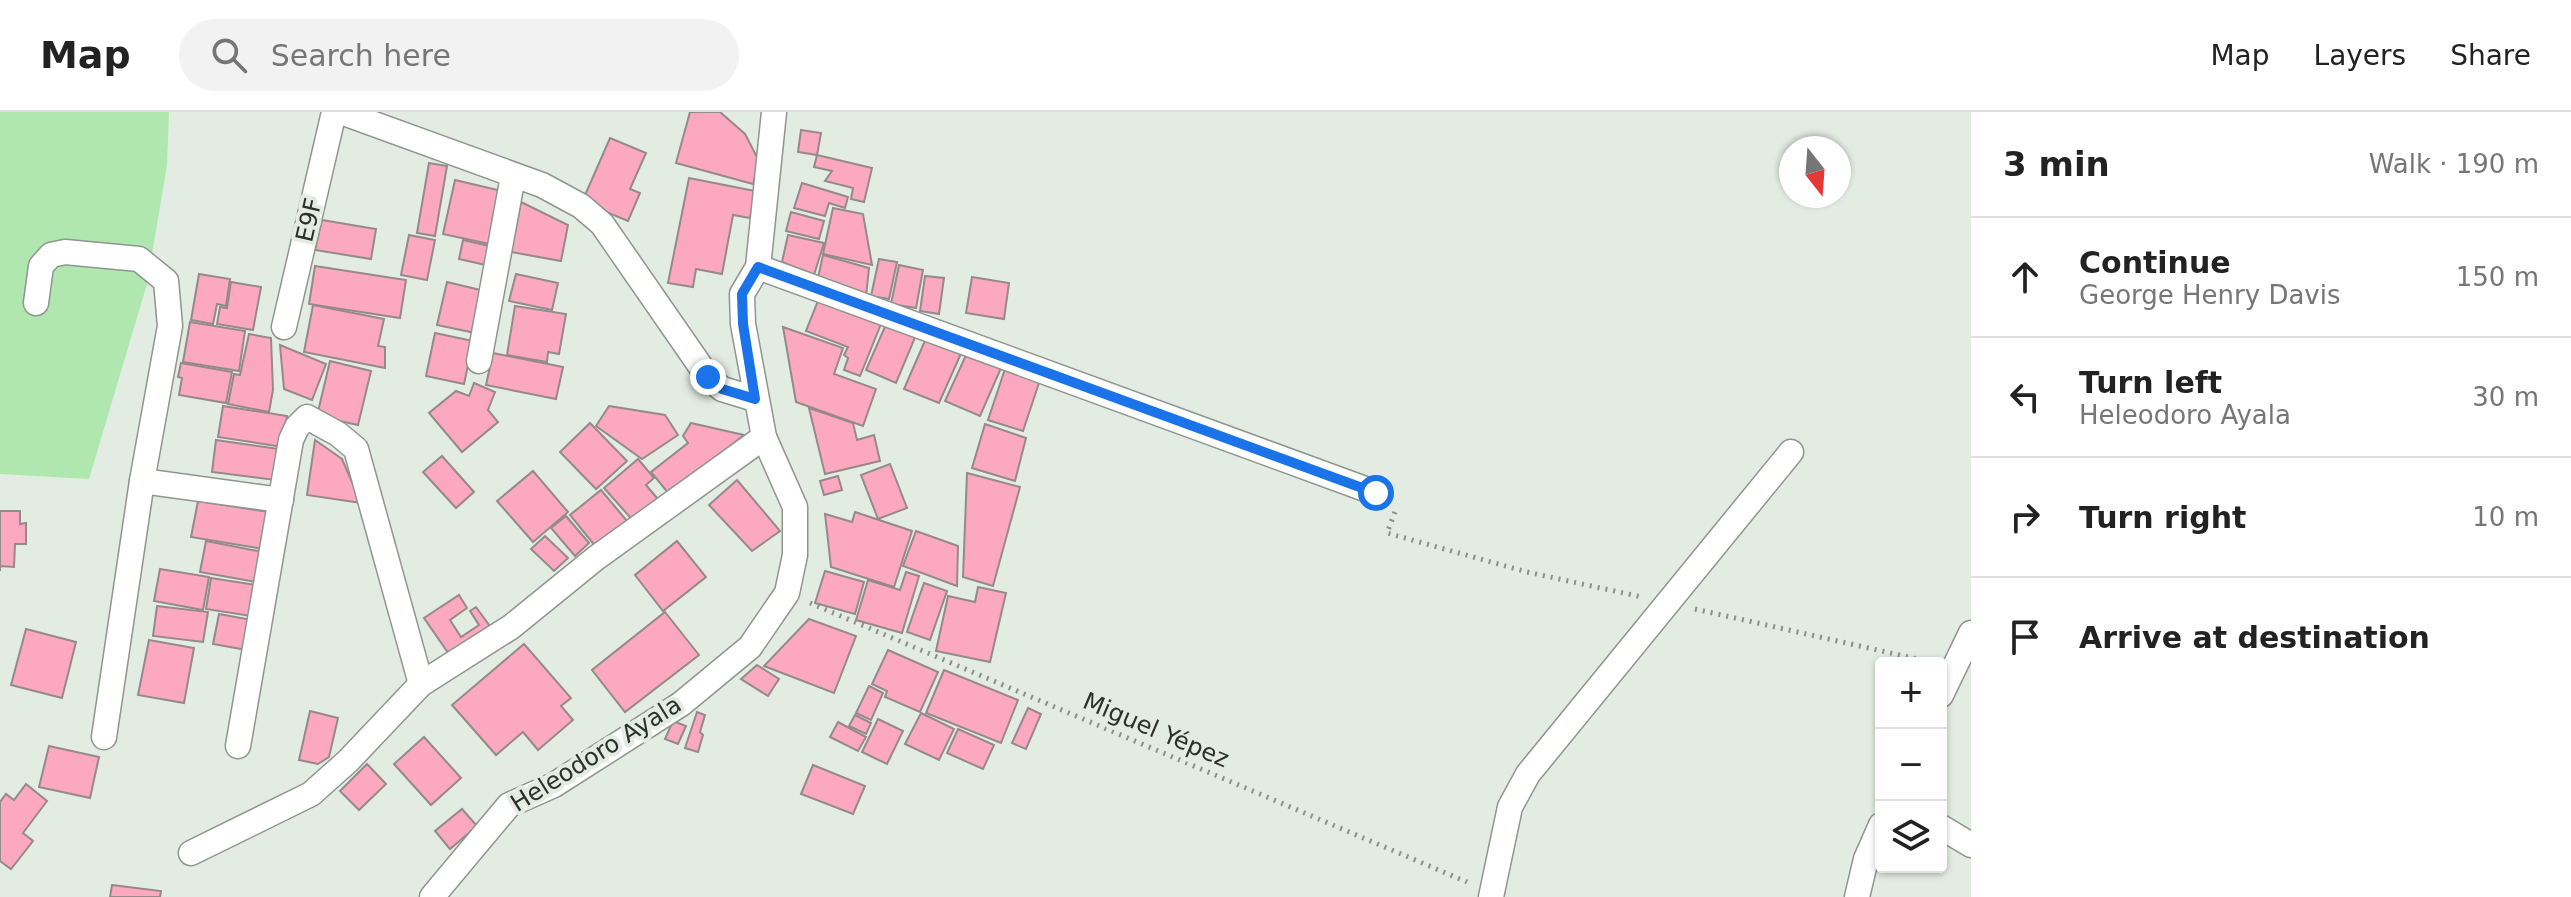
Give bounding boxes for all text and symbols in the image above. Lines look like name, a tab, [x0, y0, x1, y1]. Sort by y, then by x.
search box	[179, 19, 739, 91]
text: Map	[40, 33, 131, 77]
icon: search	[207, 33, 251, 77]
text: Search here	[271, 38, 451, 73]
text: Map	[2210, 39, 2270, 72]
text: Layers	[2314, 39, 2406, 72]
text: Share	[2450, 39, 2531, 72]
north arrow	[1779, 136, 1851, 208]
text: 3 min	[2003, 144, 2110, 184]
text: Walk · 190 m	[2369, 149, 2539, 179]
street label: E9F	[290, 195, 328, 245]
text: Continue	[2079, 245, 2231, 280]
icon: ahead	[2003, 255, 2047, 299]
text: 150 m	[2456, 262, 2539, 292]
text: George Henry Davis	[2079, 280, 2341, 310]
route end	[690, 359, 726, 395]
text: Turn left	[2079, 365, 2222, 400]
icon: left	[2003, 375, 2047, 419]
text: 30 m	[2472, 382, 2539, 412]
text: Heleodoro Ayala	[2079, 400, 2291, 430]
route start	[1358, 475, 1394, 511]
icon: right	[2003, 495, 2047, 539]
text: Turn right	[2079, 500, 2246, 535]
text: 10 m	[2472, 502, 2539, 532]
icon: arrive	[2003, 615, 2047, 659]
text: Arrive at destination	[2079, 620, 2430, 655]
map controls	[1875, 657, 1947, 873]
button: +	[1875, 657, 1947, 729]
street label: Miguel Yépez	[1079, 687, 1233, 773]
street label: Heleodoro Ayala	[506, 690, 686, 818]
button: −	[1875, 729, 1947, 801]
button: layers	[1875, 801, 1947, 873]

